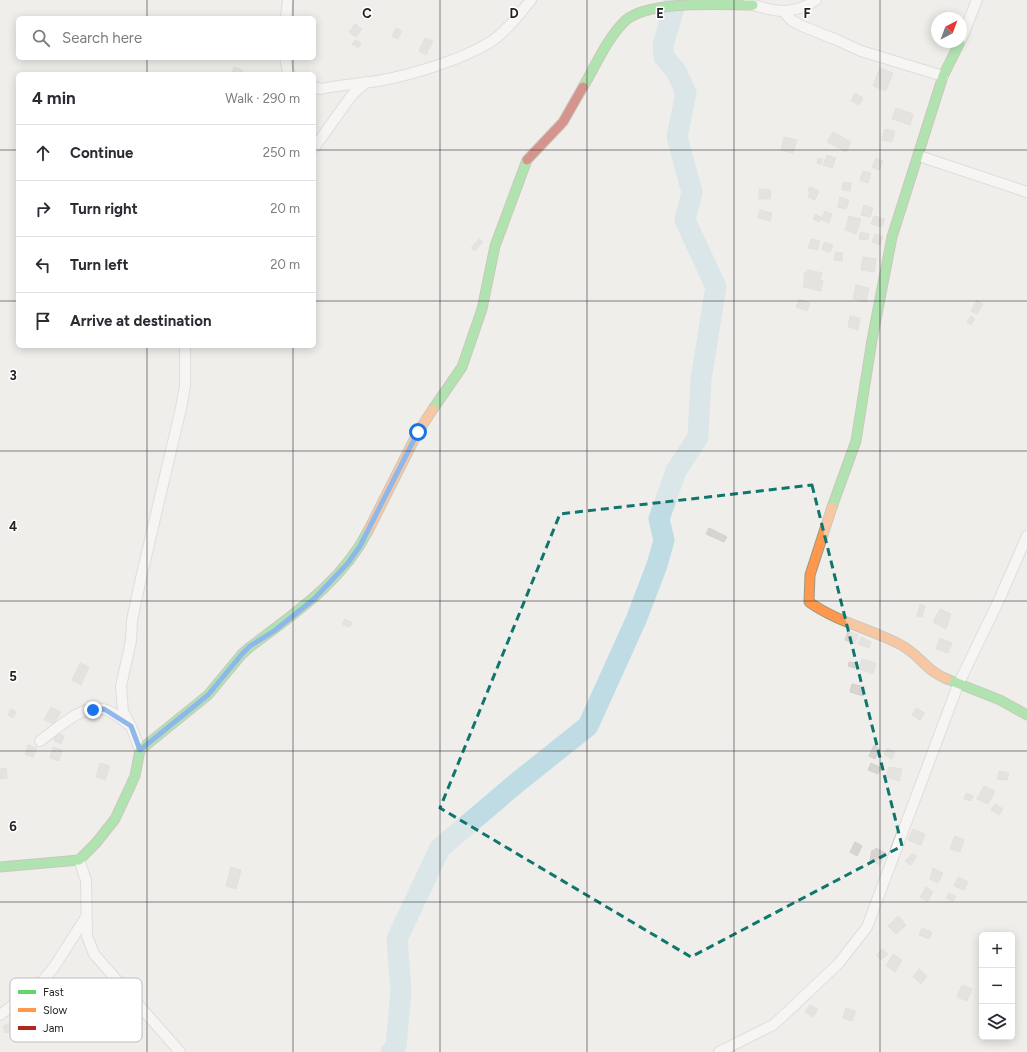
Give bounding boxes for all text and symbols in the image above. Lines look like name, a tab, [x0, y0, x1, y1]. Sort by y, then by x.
text: C	[362, 6, 372, 21]
text: D	[509, 6, 519, 21]
text: E	[656, 6, 664, 21]
text: F	[803, 6, 811, 21]
north arrow	[931, 12, 967, 48]
search box	[16, 16, 316, 60]
icon: search	[30, 27, 52, 49]
text: Search here	[62, 29, 142, 47]
text: 4 min	[32, 88, 76, 108]
text: Walk · 290 m	[225, 91, 300, 106]
icon: ahead	[32, 142, 54, 164]
text: Continue	[70, 144, 133, 162]
text: 250 m	[263, 145, 300, 160]
icon: right	[32, 198, 54, 220]
text: Turn right	[70, 200, 138, 218]
text: 20 m	[270, 201, 300, 216]
icon: left	[32, 254, 54, 276]
text: Turn left	[70, 256, 128, 274]
text: 20 m	[270, 257, 300, 272]
icon: arrive	[32, 310, 54, 332]
text: Arrive at destination	[70, 312, 211, 330]
text: 3	[9, 368, 17, 383]
route start	[409, 423, 427, 441]
text: 4	[9, 519, 17, 534]
text: 5	[9, 669, 17, 684]
route end	[84, 701, 102, 719]
text: 6	[9, 819, 17, 834]
map controls	[979, 932, 1015, 1040]
button: +	[979, 932, 1015, 968]
button: −	[979, 968, 1015, 1004]
legend	[10, 978, 142, 1042]
text: Fast	[43, 986, 64, 999]
text: Slow	[43, 1004, 67, 1017]
button: layers	[979, 1004, 1015, 1040]
text: Jam	[43, 1022, 64, 1035]

